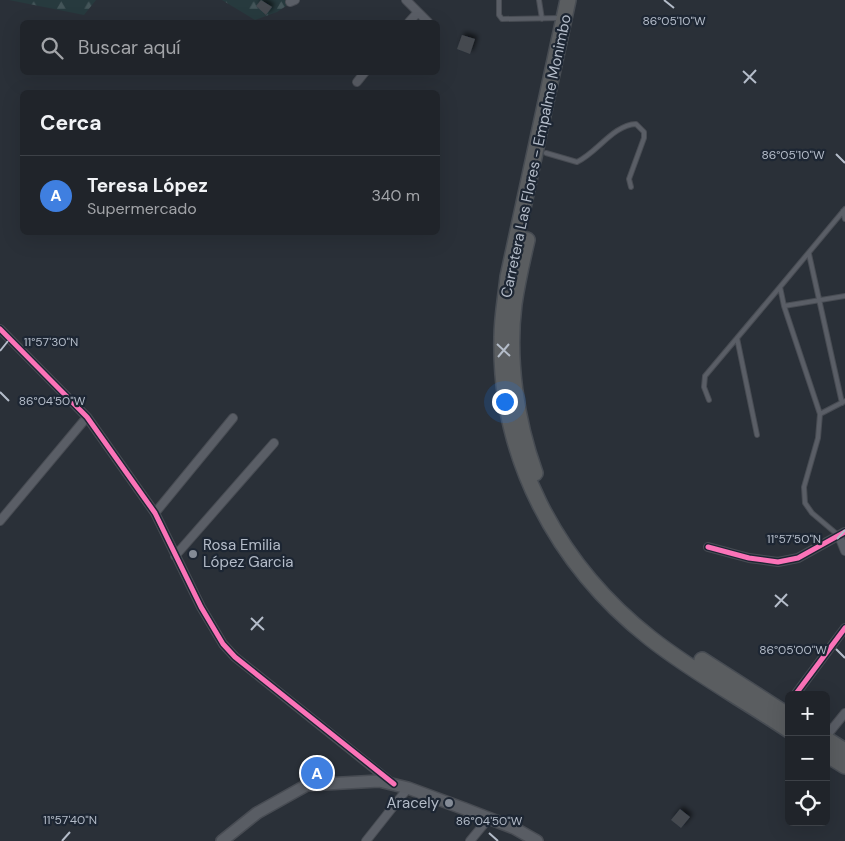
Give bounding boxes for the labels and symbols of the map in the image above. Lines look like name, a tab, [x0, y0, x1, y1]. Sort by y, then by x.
street label: Carretera Las Flores - Empalme Monimbo	[496, 12, 576, 299]
text: 86°05'10"W	[642, 13, 706, 29]
text: 86°05'10"W	[761, 147, 825, 163]
text: 11°57'30"N	[24, 334, 78, 350]
your location	[492, 389, 518, 415]
text: 86°04'50"W	[19, 393, 86, 409]
text: 11°57'50"N	[767, 531, 821, 547]
place label: Rosa Emilia López Garcia	[203, 535, 293, 572]
marker: Rosa Emilia López Garcia	[187, 548, 199, 560]
text: 86°05'00"W	[759, 642, 827, 658]
pin: A	[301, 754, 333, 792]
place label: Aracely	[387, 793, 440, 813]
marker: Aracely	[443, 797, 455, 809]
text: 11°57'40"N	[43, 812, 97, 828]
text: 86°04'50"W	[456, 813, 523, 829]

